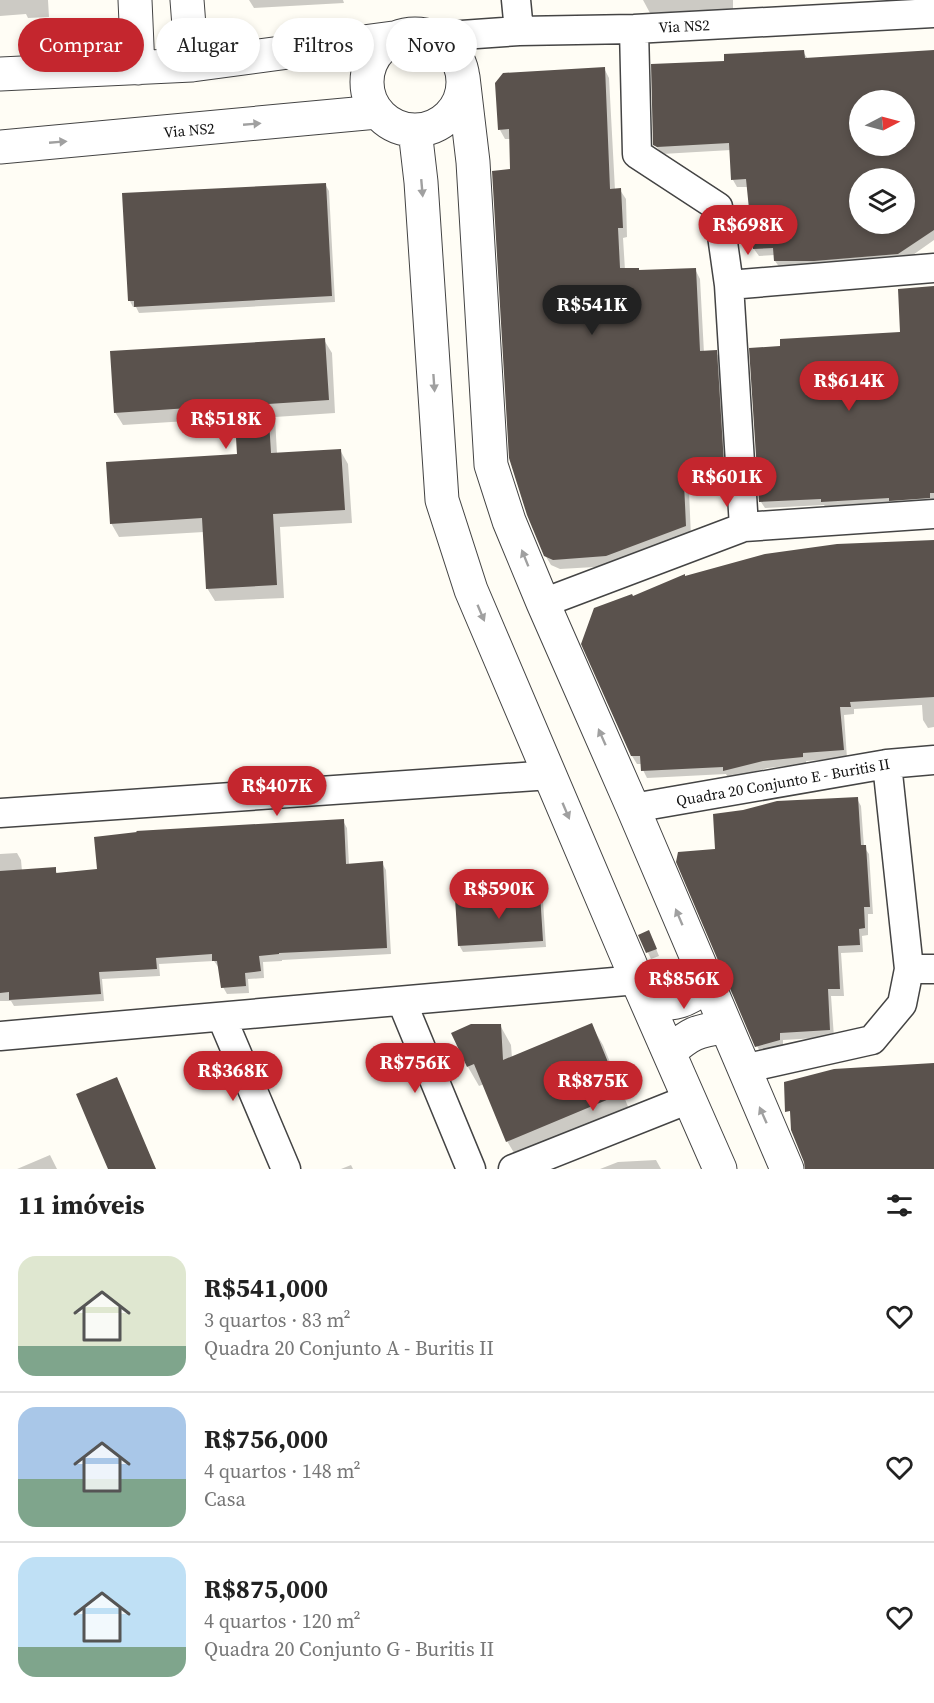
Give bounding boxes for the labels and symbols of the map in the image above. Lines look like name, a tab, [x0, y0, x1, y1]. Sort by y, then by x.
street label: Via NS2	[658, 14, 710, 38]
north arrow	[849, 90, 915, 156]
street label: Via NS2	[163, 117, 215, 143]
one-way arrow	[243, 119, 262, 129]
one-way arrow	[49, 137, 68, 147]
one-way arrow	[417, 179, 426, 198]
pin: R$698K	[699, 205, 797, 256]
pin: R$541K	[543, 285, 641, 336]
pin: R$614K	[800, 361, 898, 412]
one-way arrow	[430, 373, 439, 392]
pin: R$518K	[177, 399, 275, 450]
pin: R$601K	[678, 457, 776, 508]
one-way arrow	[520, 549, 530, 567]
one-way arrow	[477, 604, 486, 622]
one-way arrow	[598, 729, 607, 746]
street label: Quadra 20 Conjunto E - Buritis II	[675, 753, 891, 811]
pin: R$407K	[228, 766, 326, 817]
one-way arrow	[561, 803, 571, 821]
pin: R$590K	[450, 869, 548, 920]
one-way arrow	[674, 907, 684, 925]
pin: R$856K	[635, 959, 733, 1010]
pin: R$756K	[366, 1043, 464, 1094]
pin: R$368K	[184, 1051, 282, 1102]
pin: R$875K	[544, 1061, 642, 1112]
one-way arrow	[759, 1107, 768, 1124]

